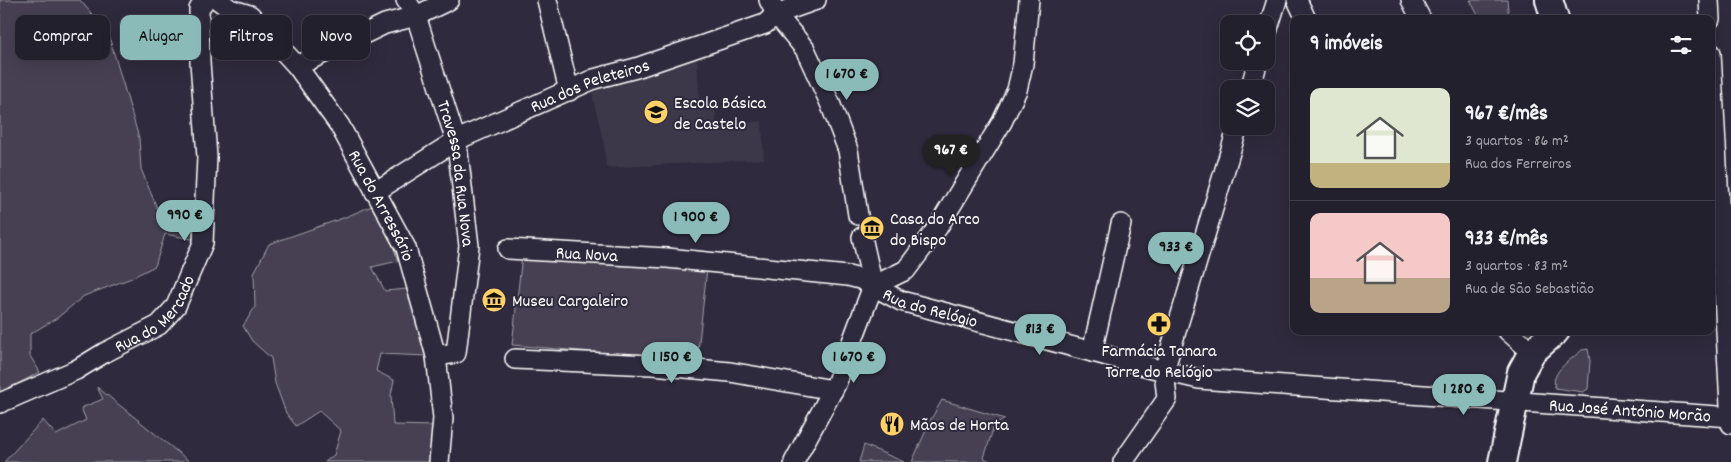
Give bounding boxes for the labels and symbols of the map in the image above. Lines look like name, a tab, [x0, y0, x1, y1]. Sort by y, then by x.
street label: Rua dos Peleteiros	[527, 54, 654, 121]
pin: 1 670 €	[801, 58, 893, 101]
place label: Escola Básica de Castelo	[674, 92, 766, 138]
street label: Travessa da Rua Nova	[429, 98, 479, 249]
school or university icon: Escola Básica de Castelo	[643, 99, 669, 125]
pin: 967 €	[916, 134, 986, 177]
street label: Rua do Arressário	[340, 146, 419, 264]
pin: 990 €	[150, 200, 220, 242]
pin: 1 900 €	[650, 202, 742, 244]
place label: Casa do Arco do Bispo	[890, 208, 980, 254]
museum icon: Casa do Arco do Bispo	[859, 215, 885, 241]
pin: 933 €	[1141, 232, 1211, 274]
street label: Rua Nova	[555, 242, 619, 270]
street label: Rua do Mercado	[111, 272, 203, 361]
street label: Rua do Relógio	[877, 283, 980, 336]
museum icon: Museu Cargaleiro	[481, 287, 507, 313]
place label: Museu Cargaleiro	[512, 290, 628, 315]
pharmacy icon: Farmácia Tanara Torre do Relógio	[1146, 311, 1172, 337]
pin: 813 €	[1005, 314, 1075, 356]
place label: Farmácia Tanara Torre do Relógio	[1101, 340, 1217, 386]
pin: 1 150 €	[626, 342, 718, 384]
pin: 1 670 €	[808, 342, 900, 384]
pin: 1 280 €	[1418, 374, 1510, 416]
street label: Rua José António Morão	[1548, 394, 1712, 430]
restaurant icon: Mãos de Horta	[879, 411, 905, 437]
place label: Mãos de Horta	[910, 414, 1009, 439]

